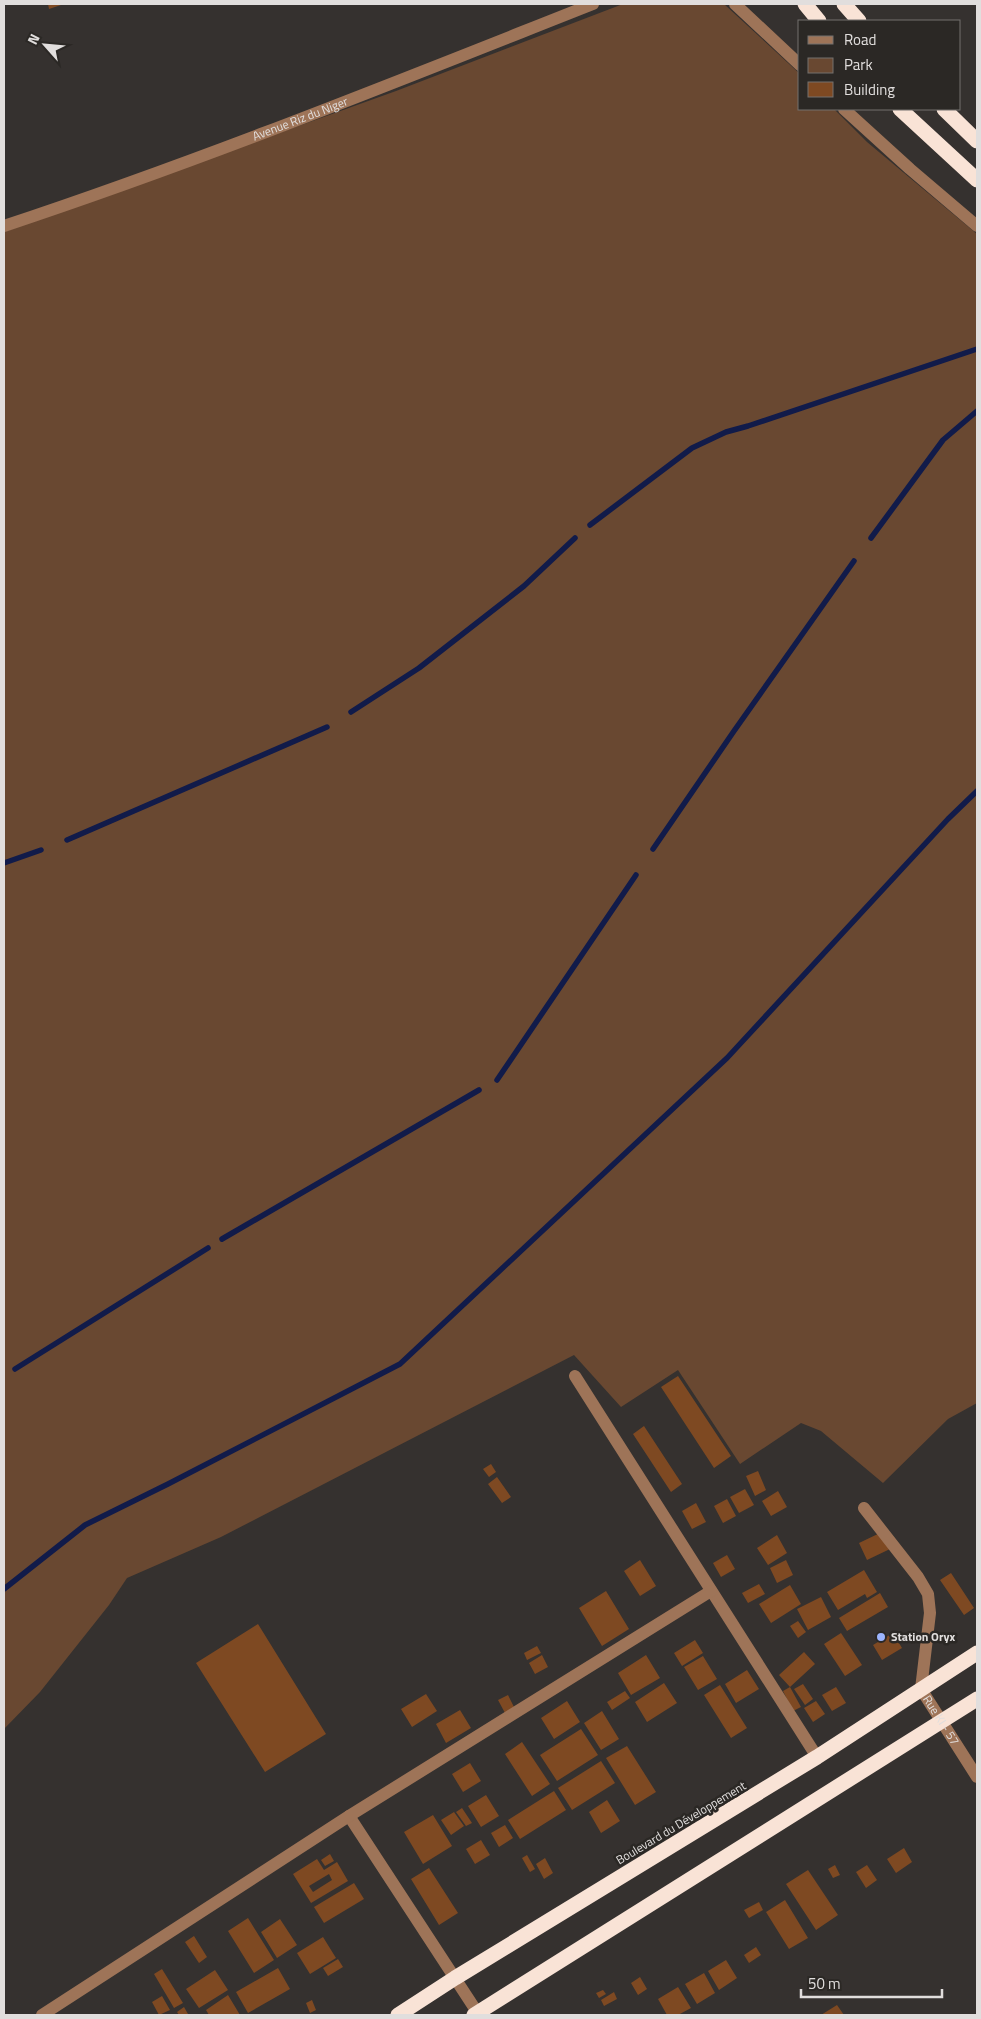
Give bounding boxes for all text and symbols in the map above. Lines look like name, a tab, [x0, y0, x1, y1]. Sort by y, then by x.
north arrow	[20, 20, 70, 70]
legend	[798, 20, 961, 110]
text: Road	[844, 28, 876, 51]
text: N	[21, 30, 45, 48]
text: Park	[844, 53, 873, 76]
text: Building	[844, 78, 895, 101]
street label: Avenue Riz du Niger	[250, 92, 351, 145]
place label: Station Oryx	[891, 1627, 955, 1646]
marker: Station Oryx	[875, 1631, 887, 1643]
street label: Rue KI - 57	[918, 1691, 964, 1749]
street label: Boulevard du Développement	[612, 1776, 750, 1869]
scale bar	[801, 1966, 942, 1998]
text: 50 m	[808, 1972, 841, 1995]

